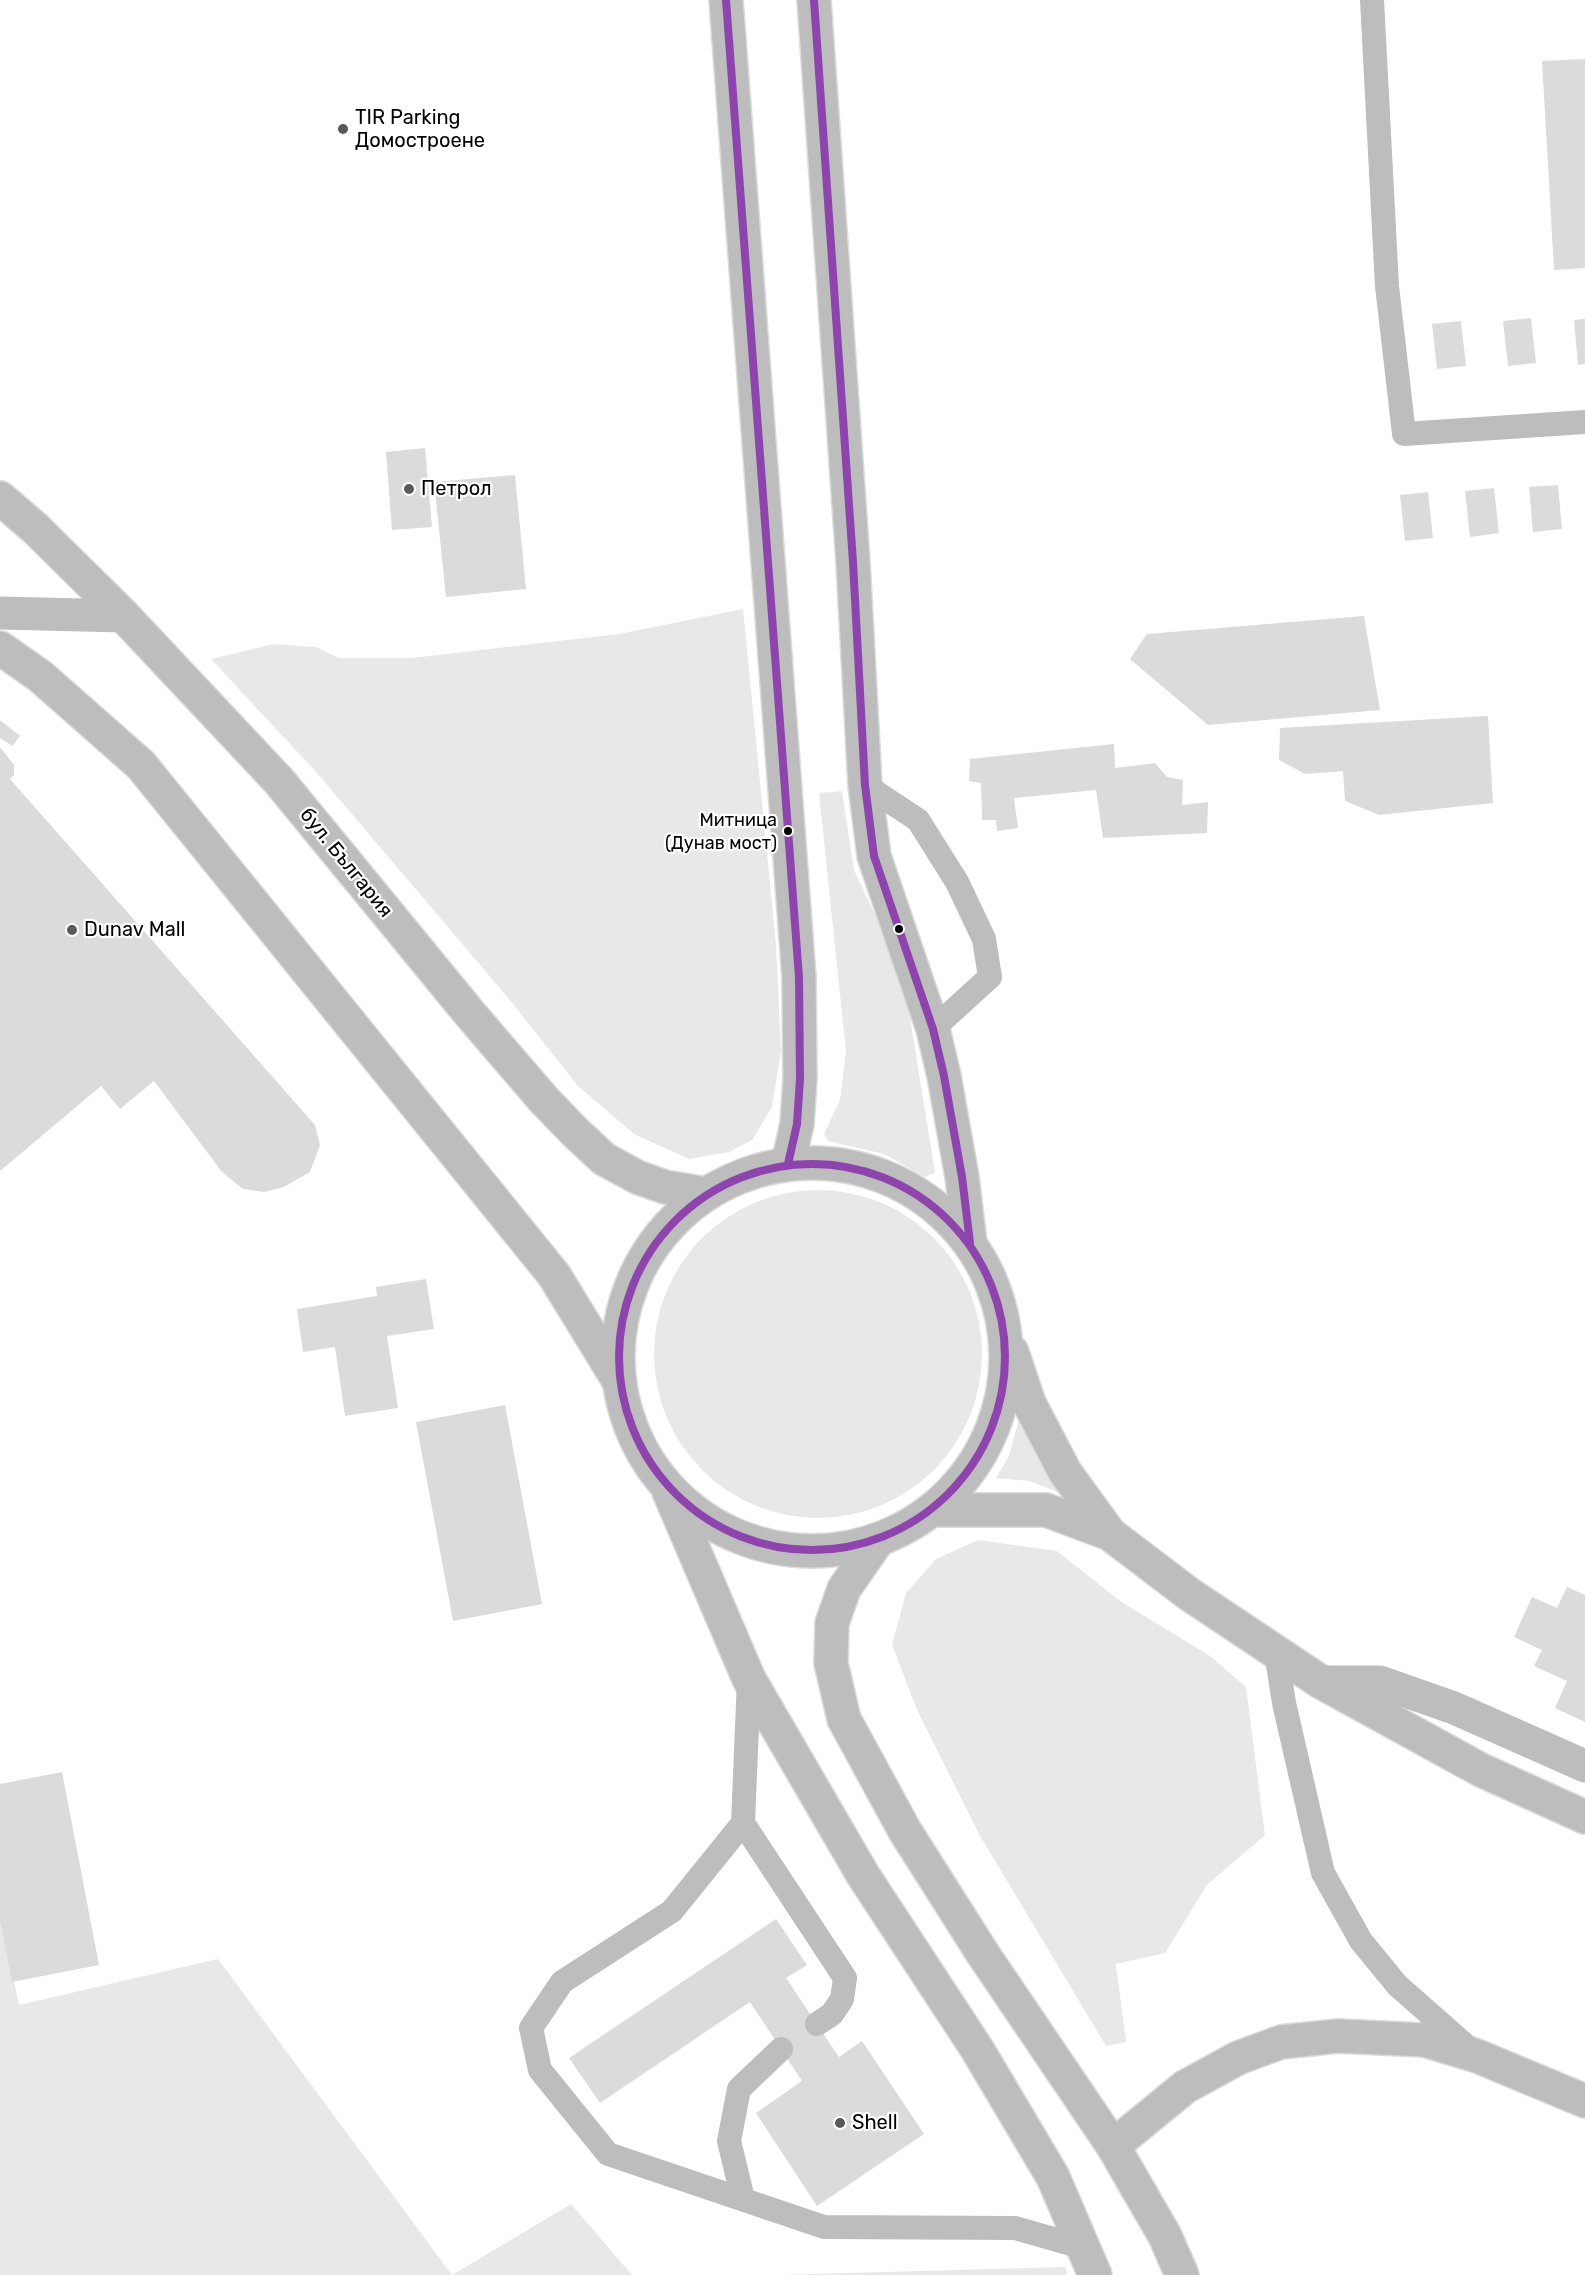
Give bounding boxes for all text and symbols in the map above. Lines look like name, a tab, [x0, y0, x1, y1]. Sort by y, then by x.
place label: TIR Parking Домостроене	[355, 106, 485, 153]
marker: TIR Parking Домостроене	[336, 122, 350, 136]
place label: Петрол	[421, 477, 492, 501]
marker: Петрол	[402, 482, 416, 496]
street label: бул. България	[295, 803, 397, 923]
place label: Митница (Дунав мост)	[665, 810, 777, 852]
marker: Митница (Дунав мост)	[782, 825, 794, 837]
place label: Dunav Mall	[84, 918, 185, 942]
marker: Dunav Mall	[65, 923, 79, 937]
unlabelled marker	[893, 923, 905, 935]
place label: Shell	[852, 2111, 898, 2135]
marker: Shell	[833, 2116, 847, 2130]

